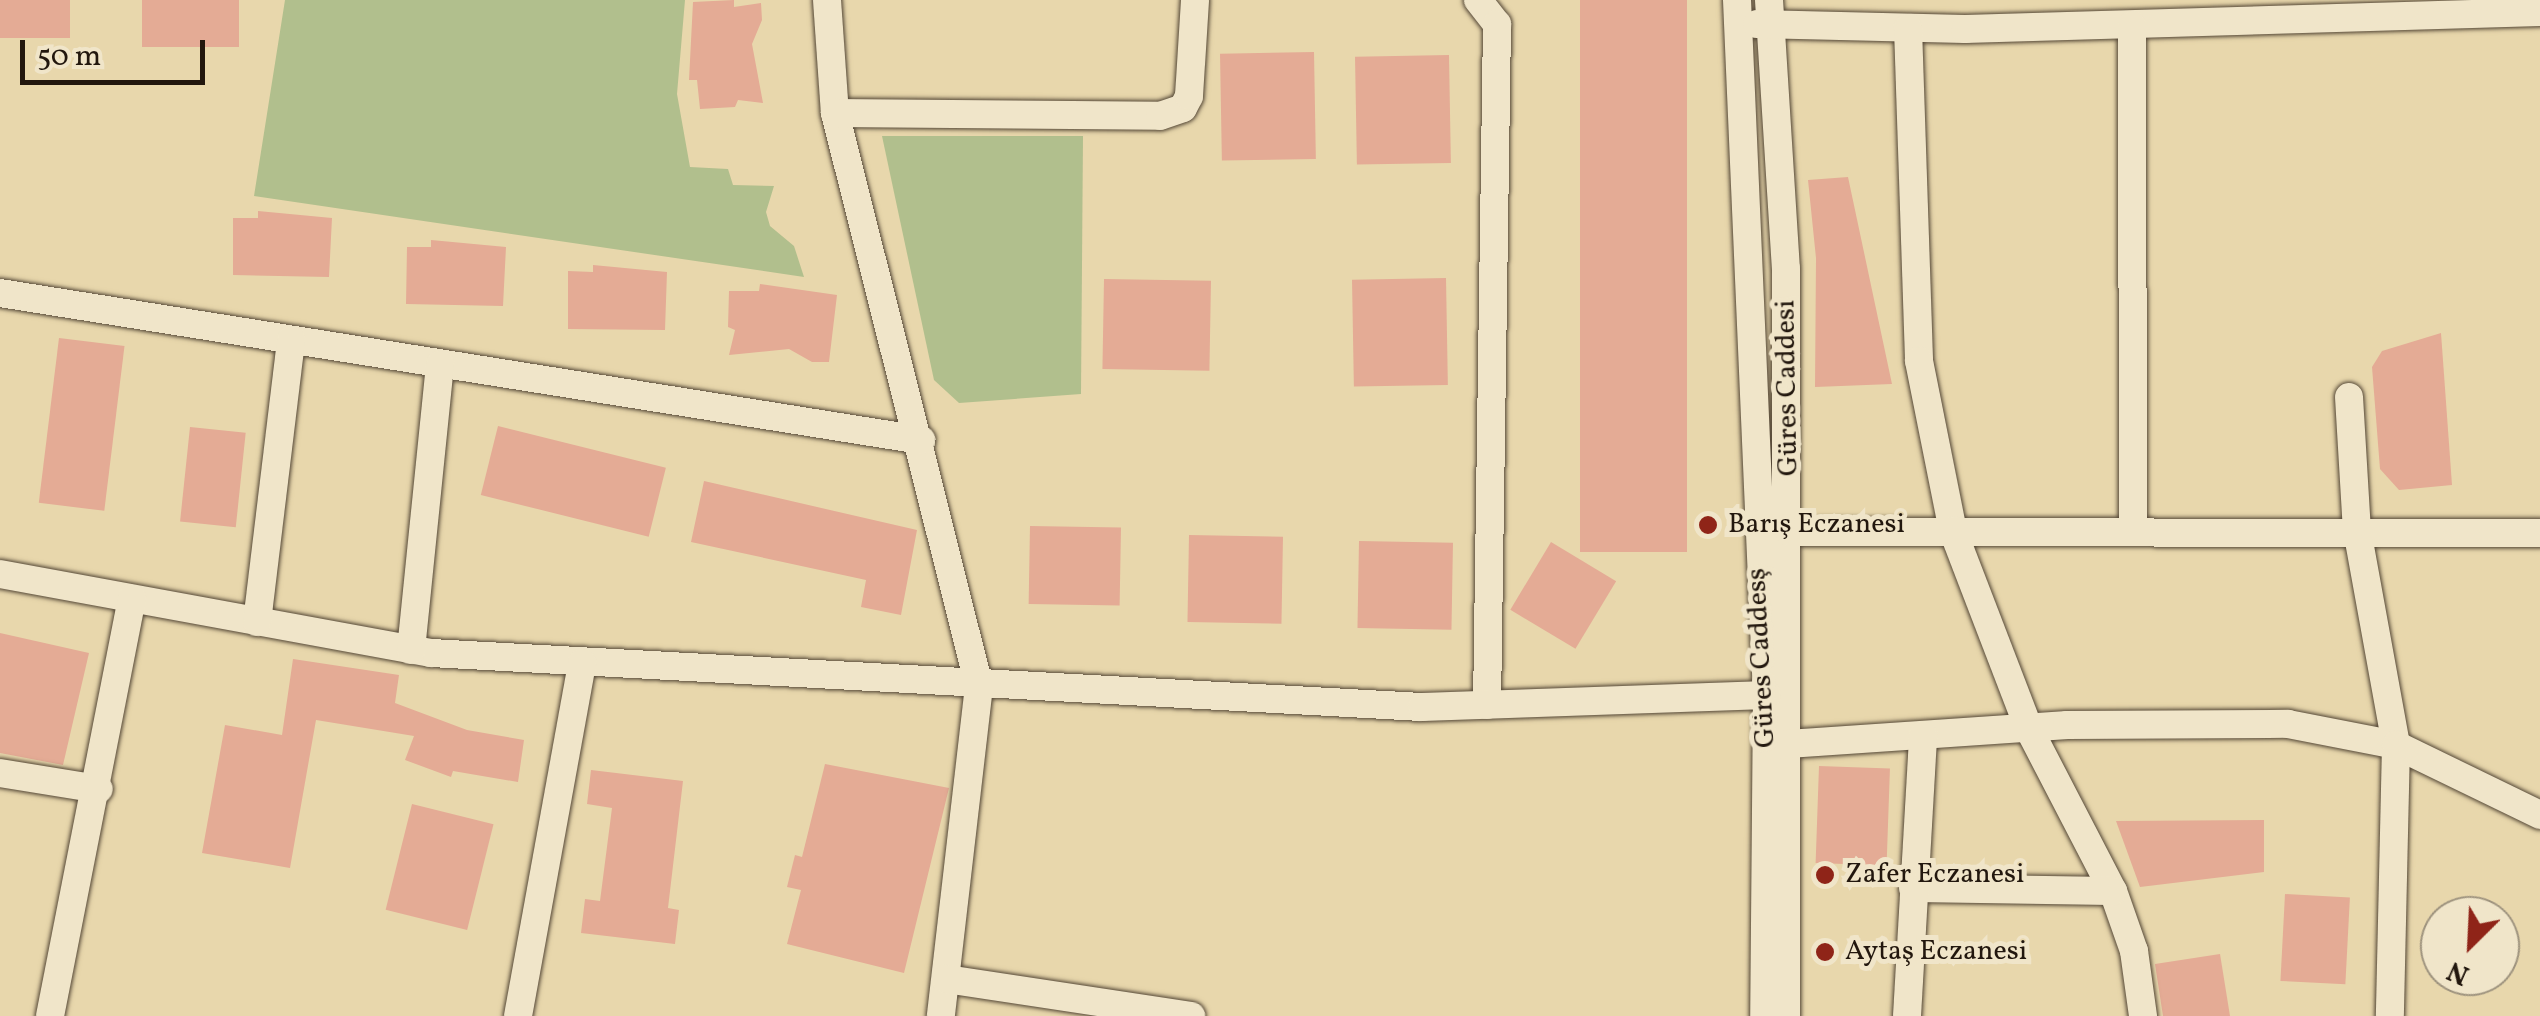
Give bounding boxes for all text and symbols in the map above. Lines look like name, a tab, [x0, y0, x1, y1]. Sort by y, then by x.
scale bar	[25, 20, 210, 82]
text: 50 m	[37, 36, 101, 78]
street label: Güres Caddesi	[1770, 300, 1806, 476]
place label: Barış Eczanesi	[1728, 508, 1905, 542]
marker: Barış Eczanesi	[1697, 514, 1719, 536]
street label: Güres Caddesş	[1741, 567, 1783, 749]
place label: Zafer Eczanesi	[1845, 858, 2025, 892]
marker: Zafer Eczanesi	[1814, 864, 1836, 886]
north arrow	[2420, 896, 2520, 996]
place label: Aytaş Eczanesi	[1845, 935, 2027, 969]
marker: Aytaş Eczanesi	[1814, 941, 1836, 963]
text: N	[2441, 950, 2476, 994]

